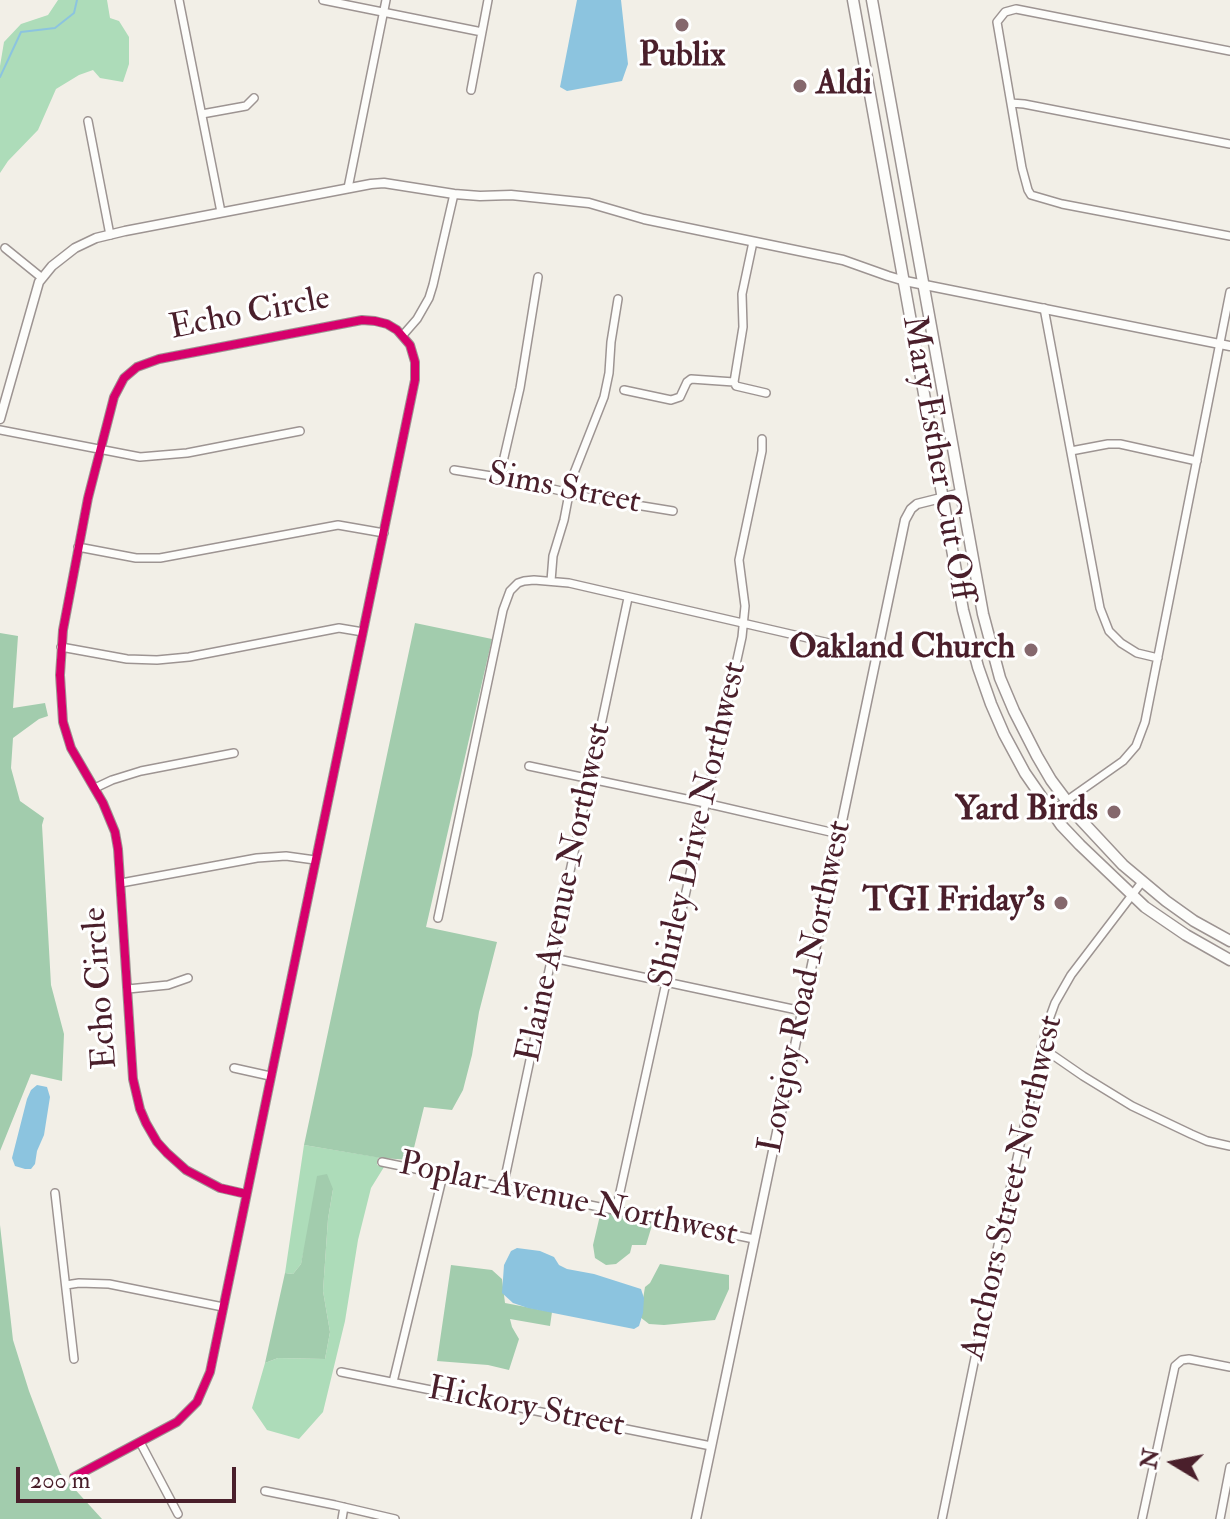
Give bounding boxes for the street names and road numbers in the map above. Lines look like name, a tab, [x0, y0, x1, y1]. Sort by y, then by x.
street label: Echo Circle	[166, 279, 334, 351]
street label: Mary Esther Cut Off	[891, 313, 981, 603]
street label: Sims Street	[484, 455, 644, 525]
street label: Shirley Drive Northwest	[643, 658, 757, 992]
street label: Elaine Avenue Northwest	[510, 720, 622, 1066]
street label: Lovejoy Road Northwest	[752, 817, 862, 1157]
street label: Echo Circle	[76, 906, 128, 1070]
street label: Anchors Street Northwest	[955, 1012, 1073, 1364]
street label: Poplar Avenue Northwest	[395, 1145, 741, 1257]
street label: Hickory Street	[424, 1370, 628, 1448]

